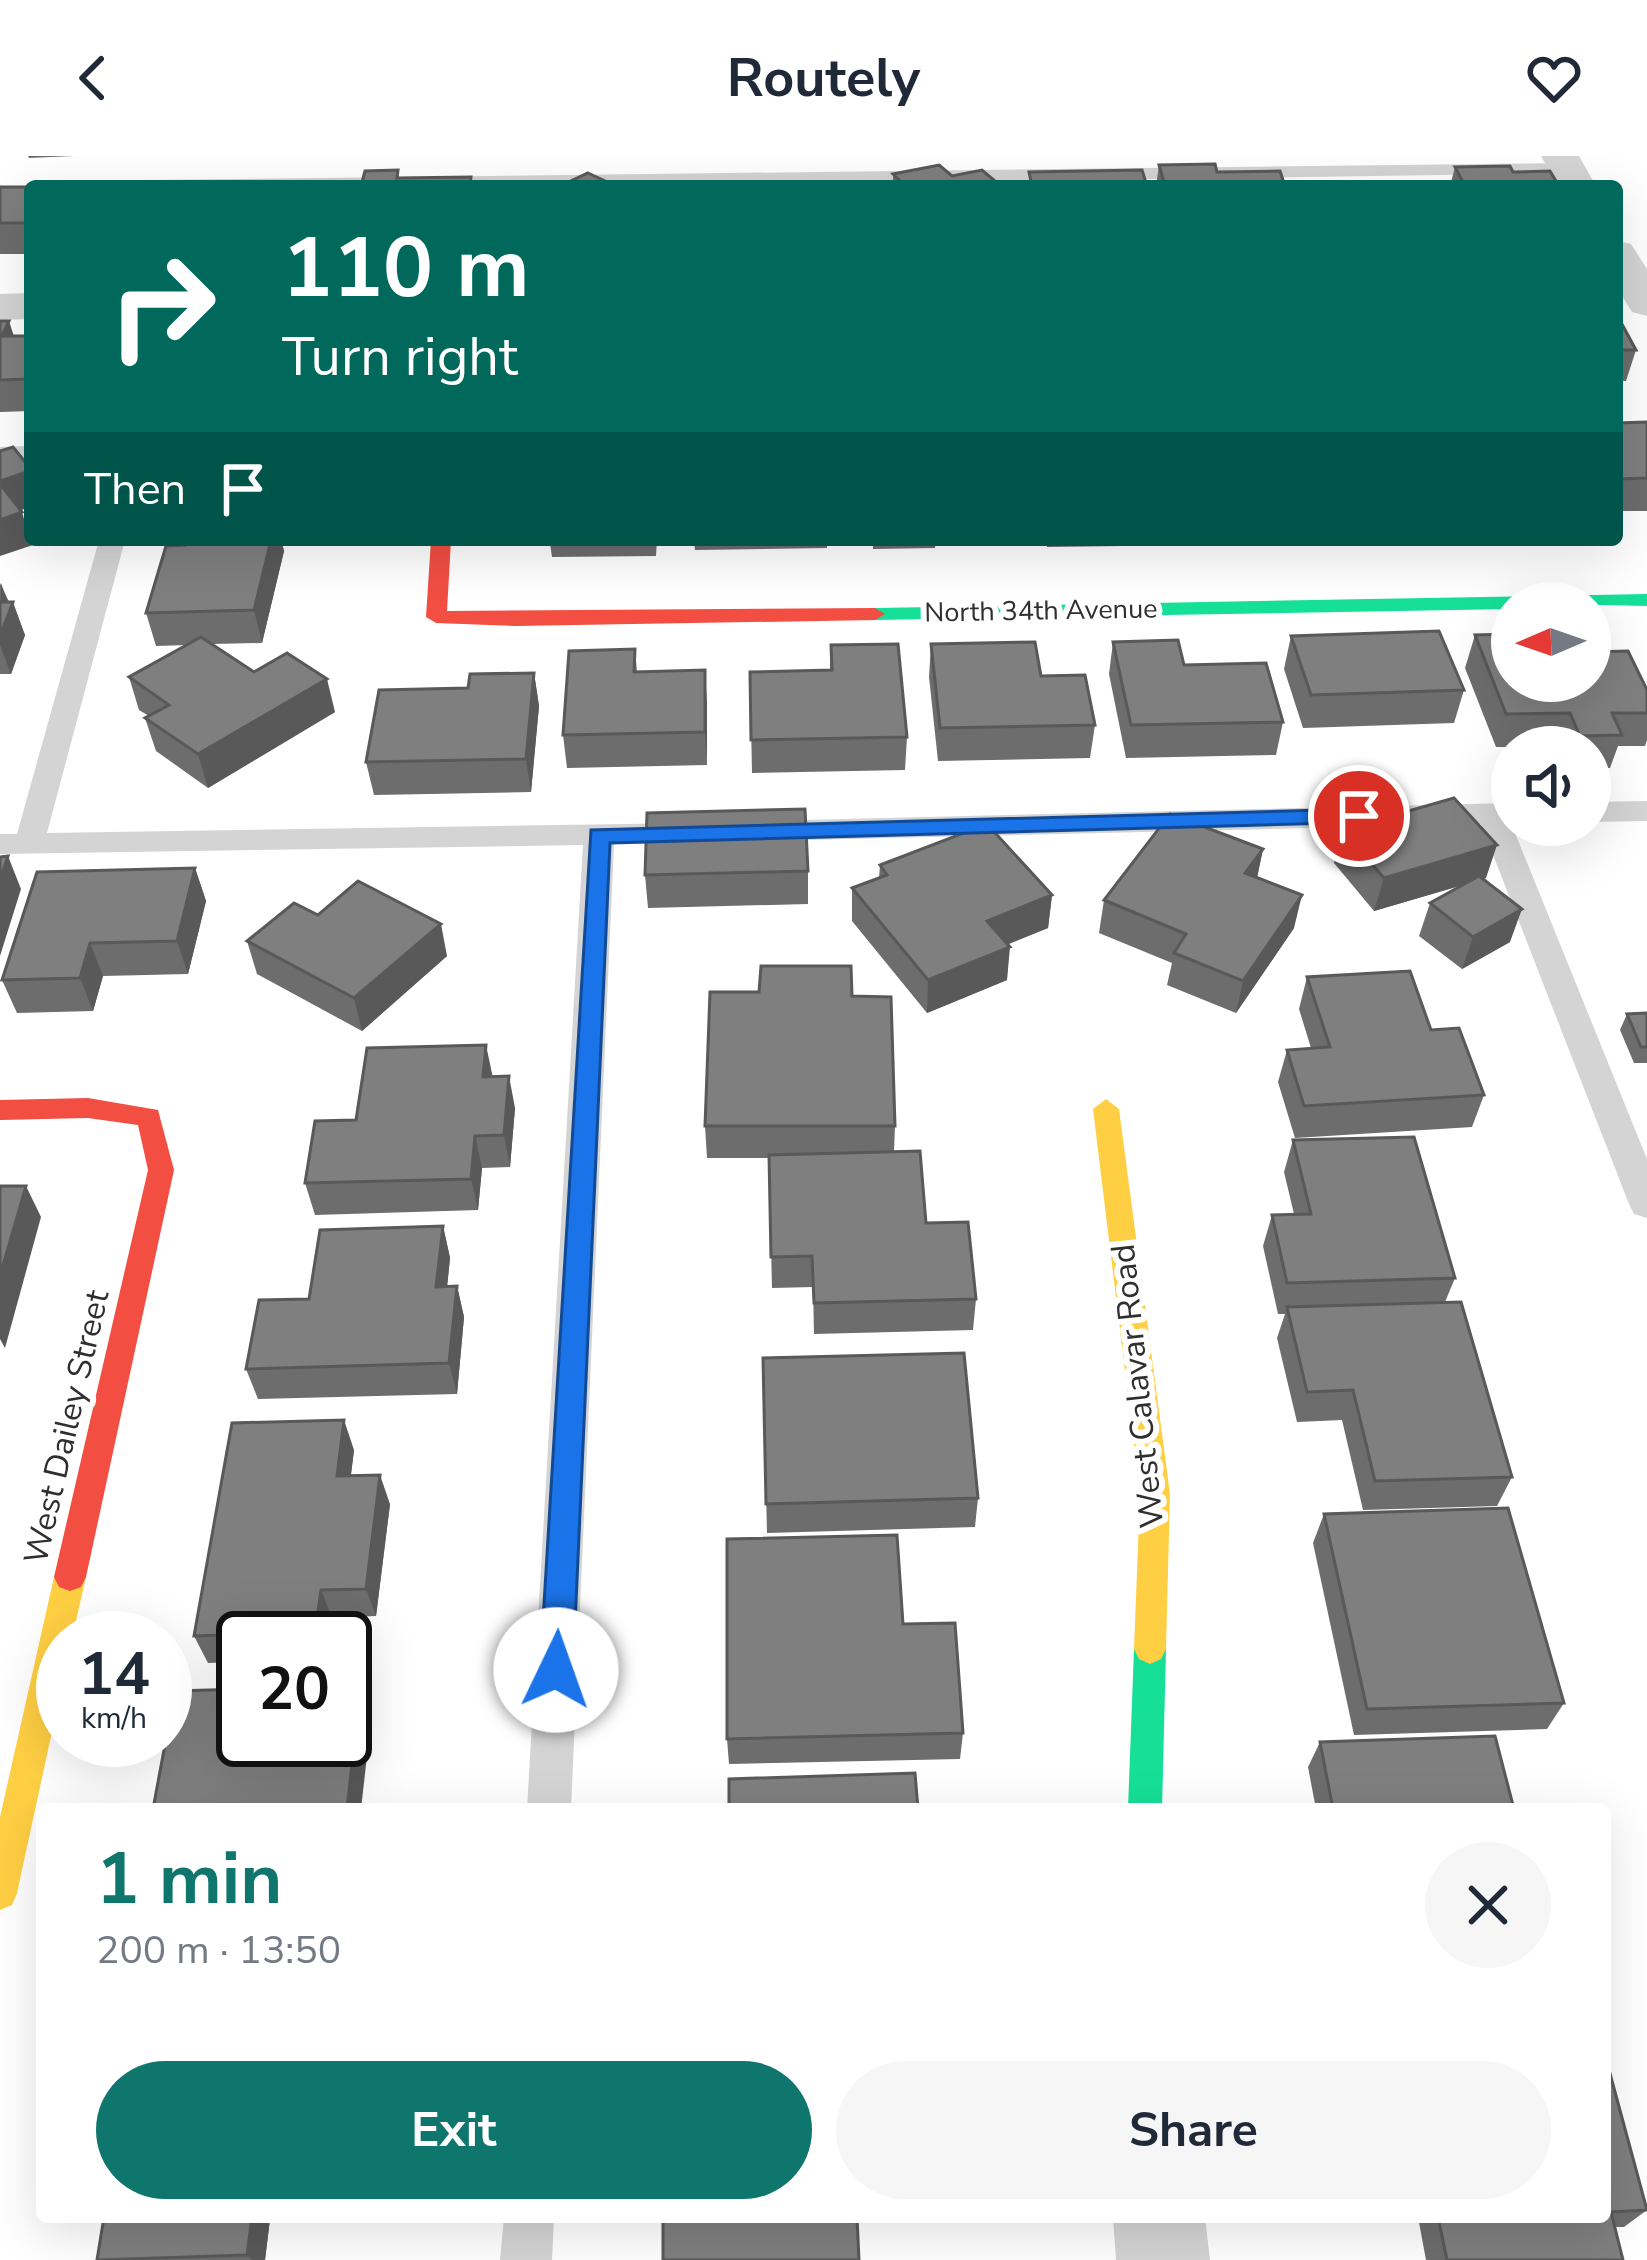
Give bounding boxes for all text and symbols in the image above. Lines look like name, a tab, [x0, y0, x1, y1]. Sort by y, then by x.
text: Routely	[727, 41, 920, 115]
icon: back	[60, 45, 126, 111]
icon: heart	[1521, 45, 1587, 111]
text: 110 m	[282, 211, 530, 326]
icon: right	[84, 228, 240, 384]
text: Turn right	[282, 320, 518, 394]
icon: arrive	[210, 456, 276, 522]
text: Then	[84, 459, 186, 520]
north arrow	[1491, 582, 1611, 702]
map controls	[1491, 582, 1611, 846]
street label: North 34th Avenue	[924, 590, 1158, 632]
button: sound	[1491, 726, 1611, 846]
pin	[1308, 765, 1410, 867]
icon: arrive	[1326, 783, 1392, 849]
street label: West Calavar Road	[1101, 1242, 1175, 1530]
street label: West Dailey Street	[14, 1285, 120, 1568]
position arrow	[493, 1607, 619, 1733]
speed limit sign: 20	[216, 1611, 372, 1767]
text: 14	[78, 1633, 150, 1715]
text: km/h	[81, 1698, 147, 1739]
text: 1 min	[96, 1830, 282, 1928]
button: close	[1425, 1842, 1551, 1968]
text: 200 m · 13:50	[96, 1924, 341, 1977]
button: Exit	[96, 2061, 812, 2199]
button: Share	[836, 2061, 1551, 2199]

